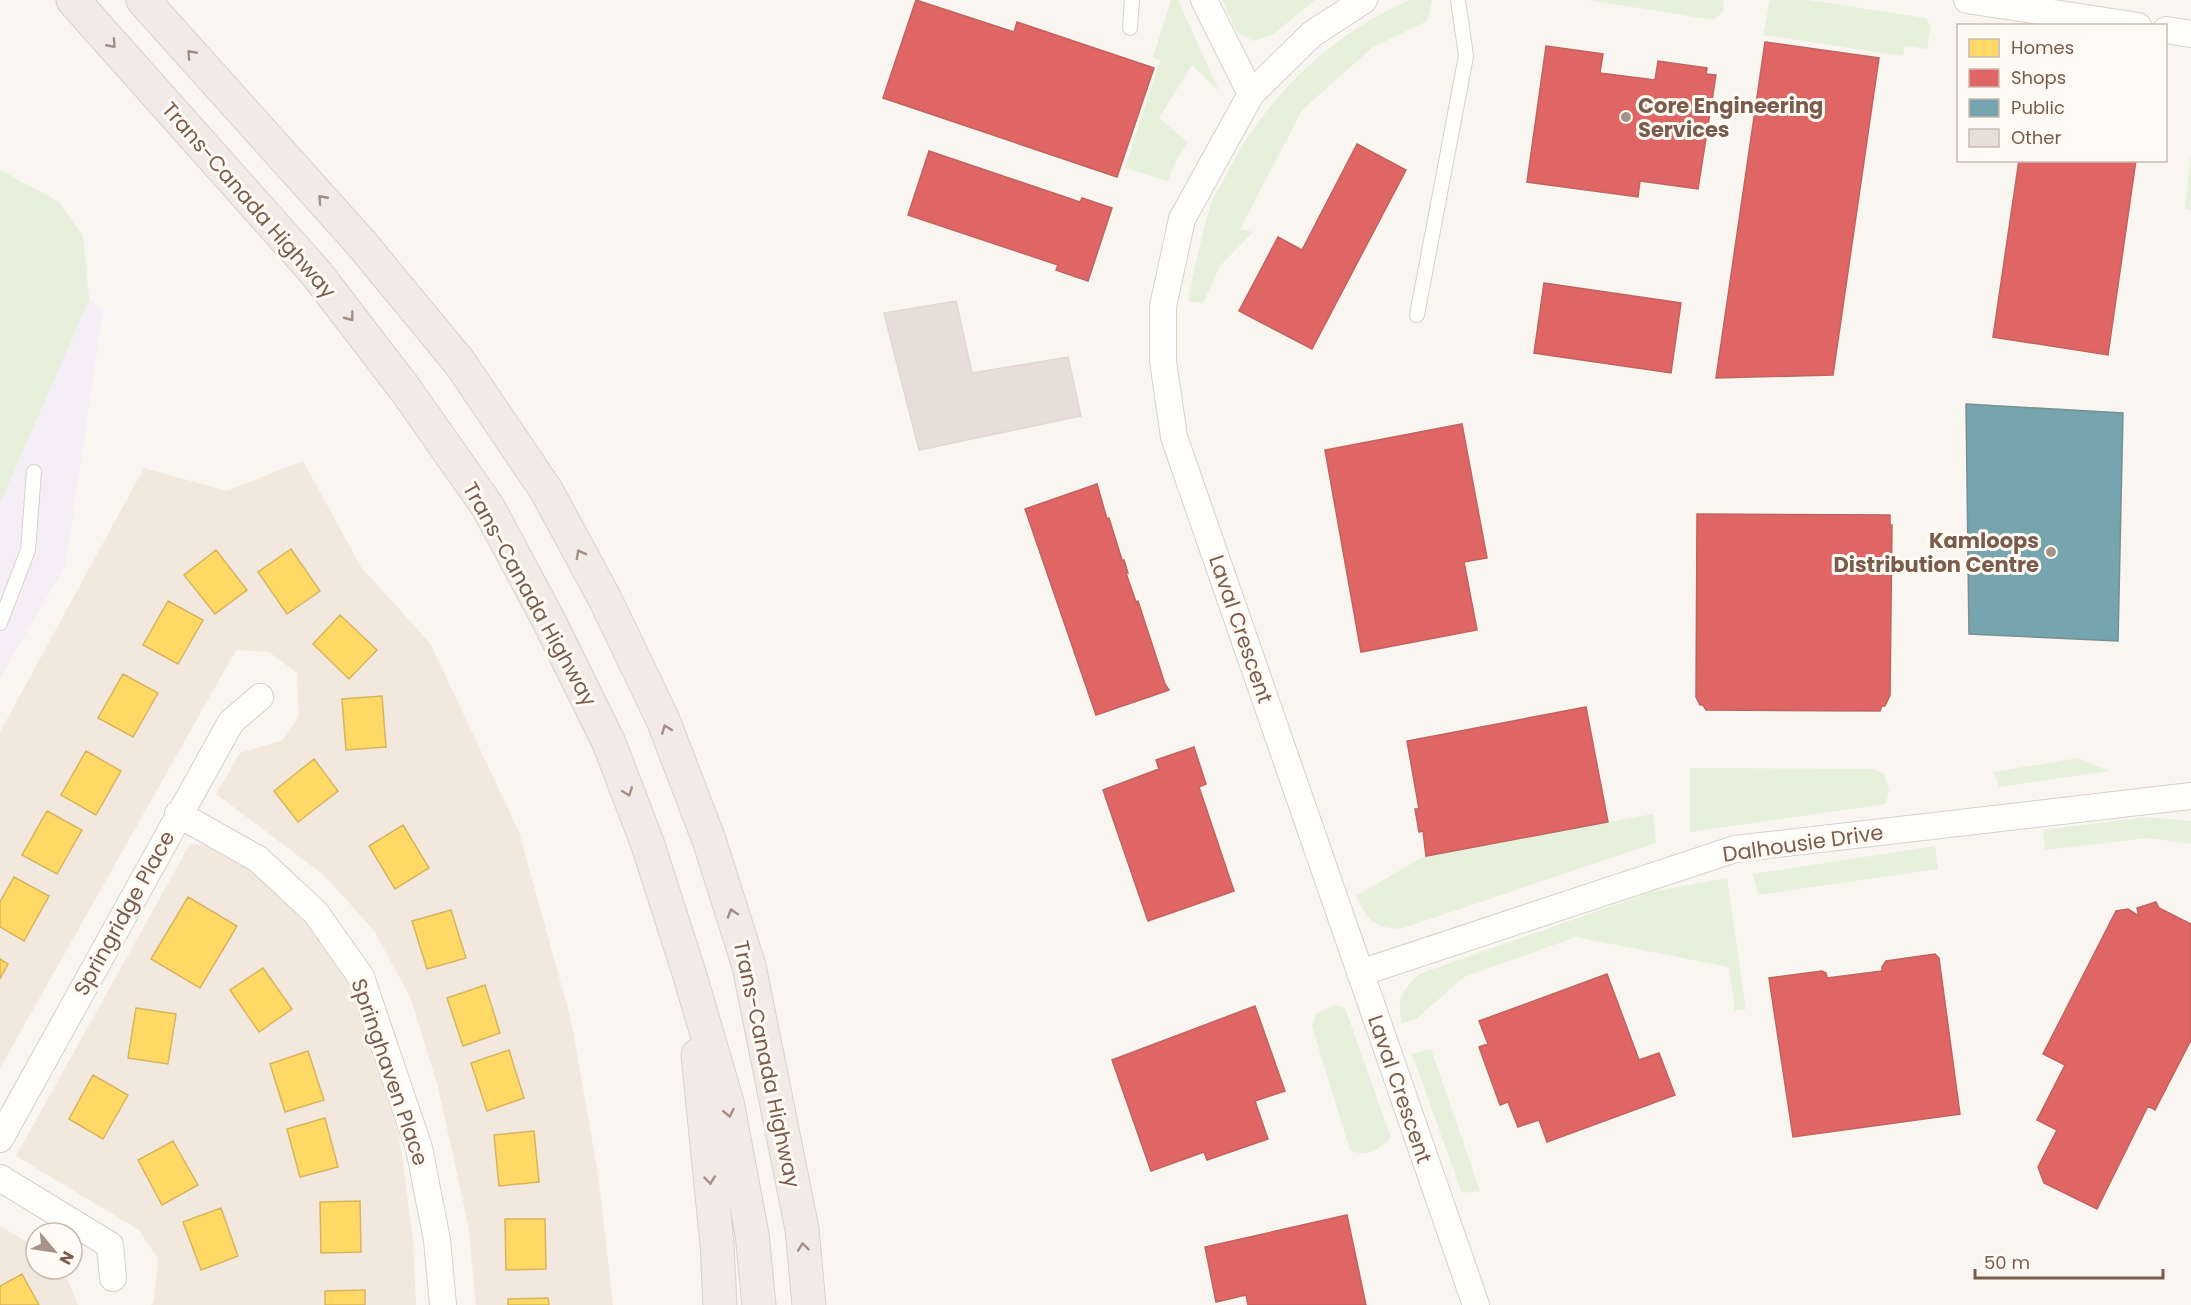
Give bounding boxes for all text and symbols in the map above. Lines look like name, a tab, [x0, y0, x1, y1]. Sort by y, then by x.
legend	[1957, 24, 2167, 162]
text: Homes	[2011, 35, 2074, 60]
one-way arrow	[105, 37, 116, 48]
one-way arrow	[187, 50, 198, 61]
text: Shops	[2011, 65, 2066, 90]
place label: Core Engineering Services	[1638, 91, 1823, 144]
street label: Trans-Canada Highway	[155, 95, 343, 305]
text: Public	[2011, 95, 2065, 120]
marker: Core Engineering Services	[1619, 110, 1633, 124]
text: Other	[2011, 125, 2061, 150]
one-way arrow	[318, 196, 329, 206]
one-way arrow	[343, 311, 354, 322]
street label: Trans-Canada Highway	[456, 477, 604, 711]
place label: Kamloops Distribution Centre	[1833, 526, 2039, 579]
marker: Kamloops Distribution Centre	[2044, 545, 2058, 559]
one-way arrow	[576, 550, 587, 561]
street label: Laval Crescent	[1202, 551, 1280, 707]
one-way arrow	[661, 725, 673, 736]
one-way arrow	[621, 785, 633, 796]
street label: Dalhousie Drive	[1721, 817, 1885, 869]
street label: Springridge Place	[67, 825, 181, 1001]
one-way arrow	[727, 908, 740, 919]
street label: Trans-Canada Highway	[727, 938, 807, 1190]
street label: Springhaven Place	[344, 975, 436, 1169]
street label: Laval Crescent	[1361, 1011, 1439, 1167]
one-way arrow	[722, 1107, 735, 1117]
one-way arrow	[703, 1176, 716, 1185]
north arrow	[24, 1221, 84, 1281]
one-way arrow	[797, 1242, 810, 1251]
scale bar	[1975, 1242, 2162, 1280]
text: N	[54, 1247, 80, 1269]
text: 50 m	[1984, 1250, 2030, 1275]

